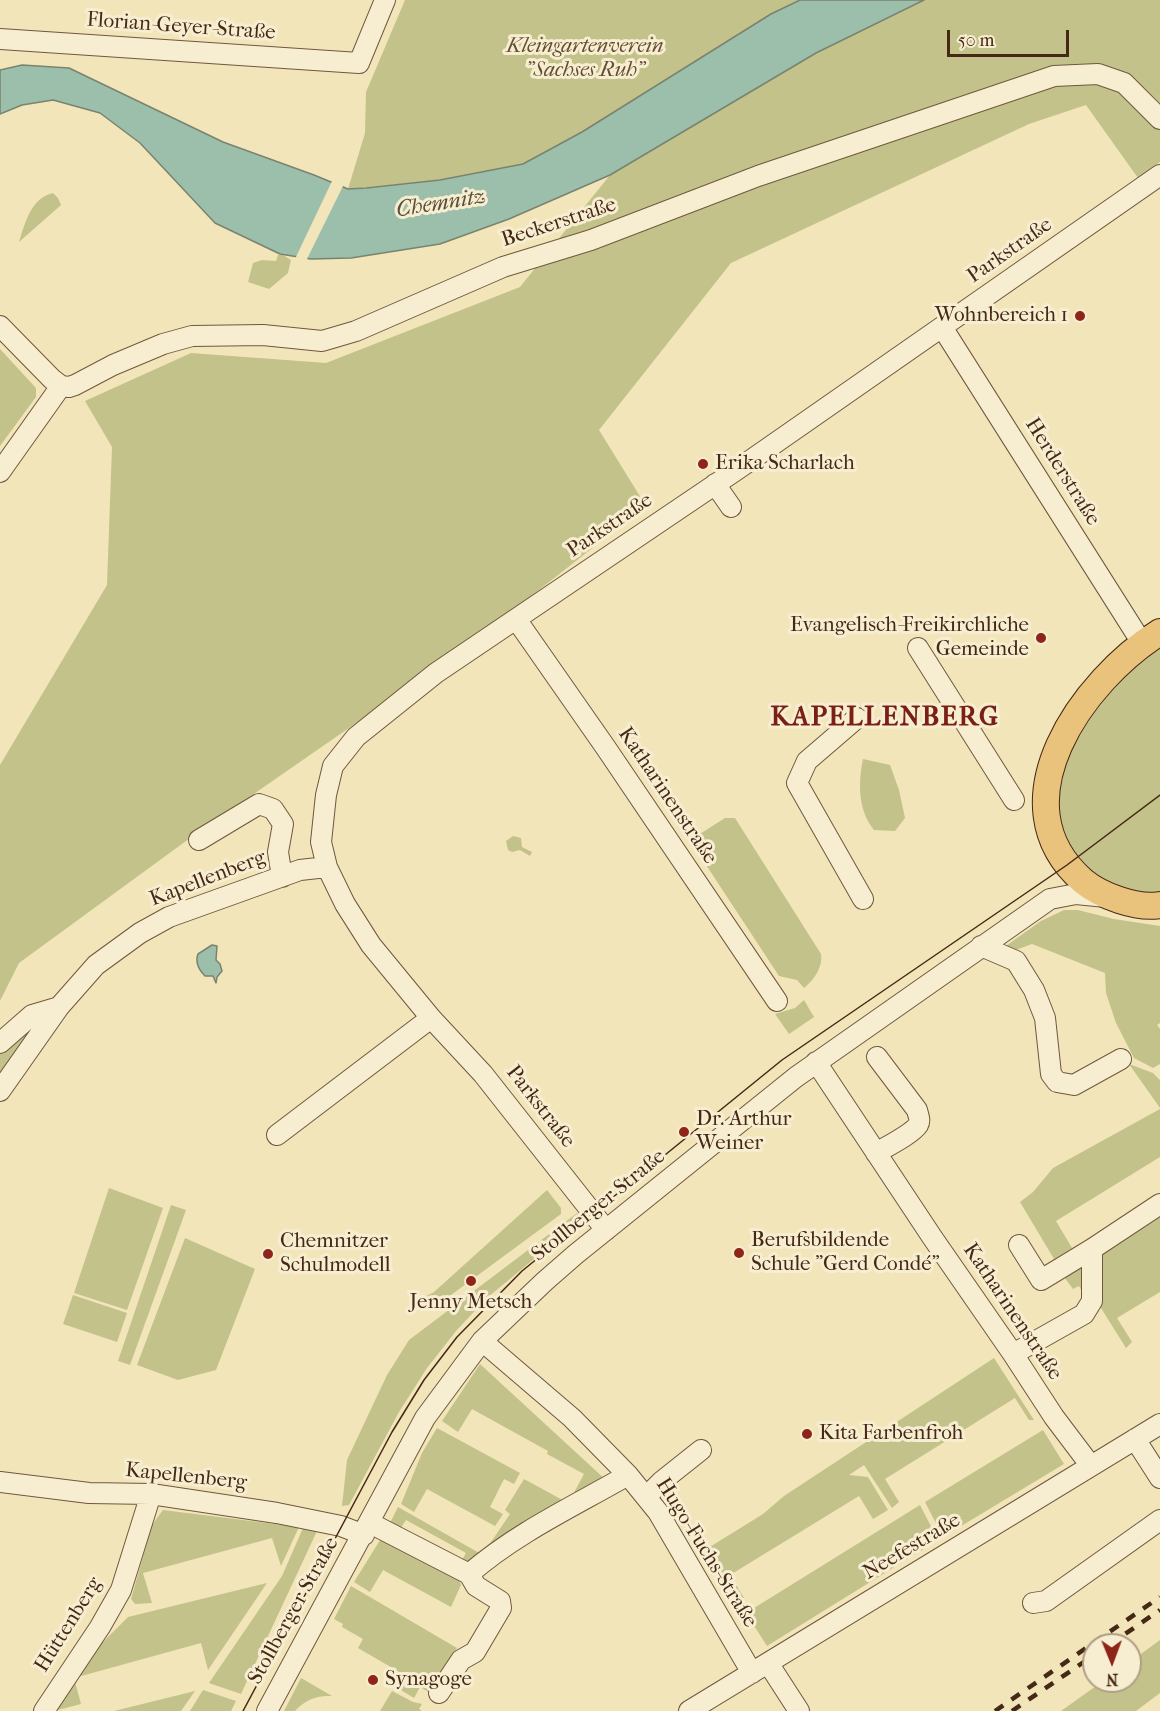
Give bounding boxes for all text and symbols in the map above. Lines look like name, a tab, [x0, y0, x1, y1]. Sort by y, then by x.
street label: Florian-Geyer-Straße	[86, 8, 276, 46]
scale bar	[950, 18, 1072, 56]
text: 50 m	[958, 30, 994, 51]
park label: Kleingartenverein "Sachses Ruh"	[506, 34, 664, 84]
water label: Chemnitz	[394, 184, 488, 224]
street label: Beckerstraße	[499, 193, 619, 253]
street label: Parkstraße	[963, 213, 1057, 289]
place label: Wohnbereich 1	[935, 303, 1068, 329]
marker: Wohnbereich 1	[1073, 309, 1087, 323]
street label: Herderstraße	[1019, 414, 1105, 530]
place label: Erika Scharlach	[715, 451, 855, 477]
marker: Erika Scharlach	[696, 457, 710, 471]
street label: Parkstraße	[563, 488, 657, 564]
place label: Evangelisch-Freikirchliche Gemeinde	[790, 613, 1029, 663]
marker: Evangelisch-Freikirchliche Gemeinde	[1034, 631, 1048, 645]
district label: KAPELLENBERG	[771, 702, 999, 734]
street label: Katharinenstraße	[612, 723, 722, 869]
street label: Kapellenberg	[146, 845, 270, 913]
street label: Parkstraße	[500, 1061, 580, 1153]
place label: Dr. Arthur Weiner	[696, 1107, 791, 1157]
marker: Dr. Arthur Weiner	[677, 1125, 691, 1139]
street label: Stollberger Straße	[527, 1144, 671, 1268]
place label: Berufsbildende Schule "Gerd Condé"	[751, 1228, 940, 1278]
place label: Chemnitzer Schulmodell	[280, 1229, 391, 1279]
street label: Katharinenstraße	[957, 1239, 1067, 1385]
marker: Berufsbildende Schule "Gerd Condé"	[732, 1246, 746, 1260]
marker: Chemnitzer Schulmodell	[261, 1247, 275, 1261]
marker: Jenny Metsch	[464, 1274, 478, 1288]
place label: Jenny Metsch	[410, 1290, 532, 1316]
place label: Kita Farbenfroh	[819, 1421, 963, 1447]
marker: Kita Farbenfroh	[800, 1427, 814, 1441]
street label: Kapellenberg	[124, 1458, 248, 1496]
street label: Hugo-Fuchs-Straße	[650, 1474, 762, 1632]
street label: Neefestraße	[859, 1508, 965, 1586]
street label: Stollberger Straße	[243, 1533, 345, 1689]
street label: Hüttenberg	[30, 1573, 108, 1677]
north arrow	[1082, 1633, 1142, 1693]
place label: Synagoge	[385, 1667, 472, 1693]
text: N	[1106, 1670, 1119, 1689]
marker: Synagoge	[366, 1673, 380, 1687]

